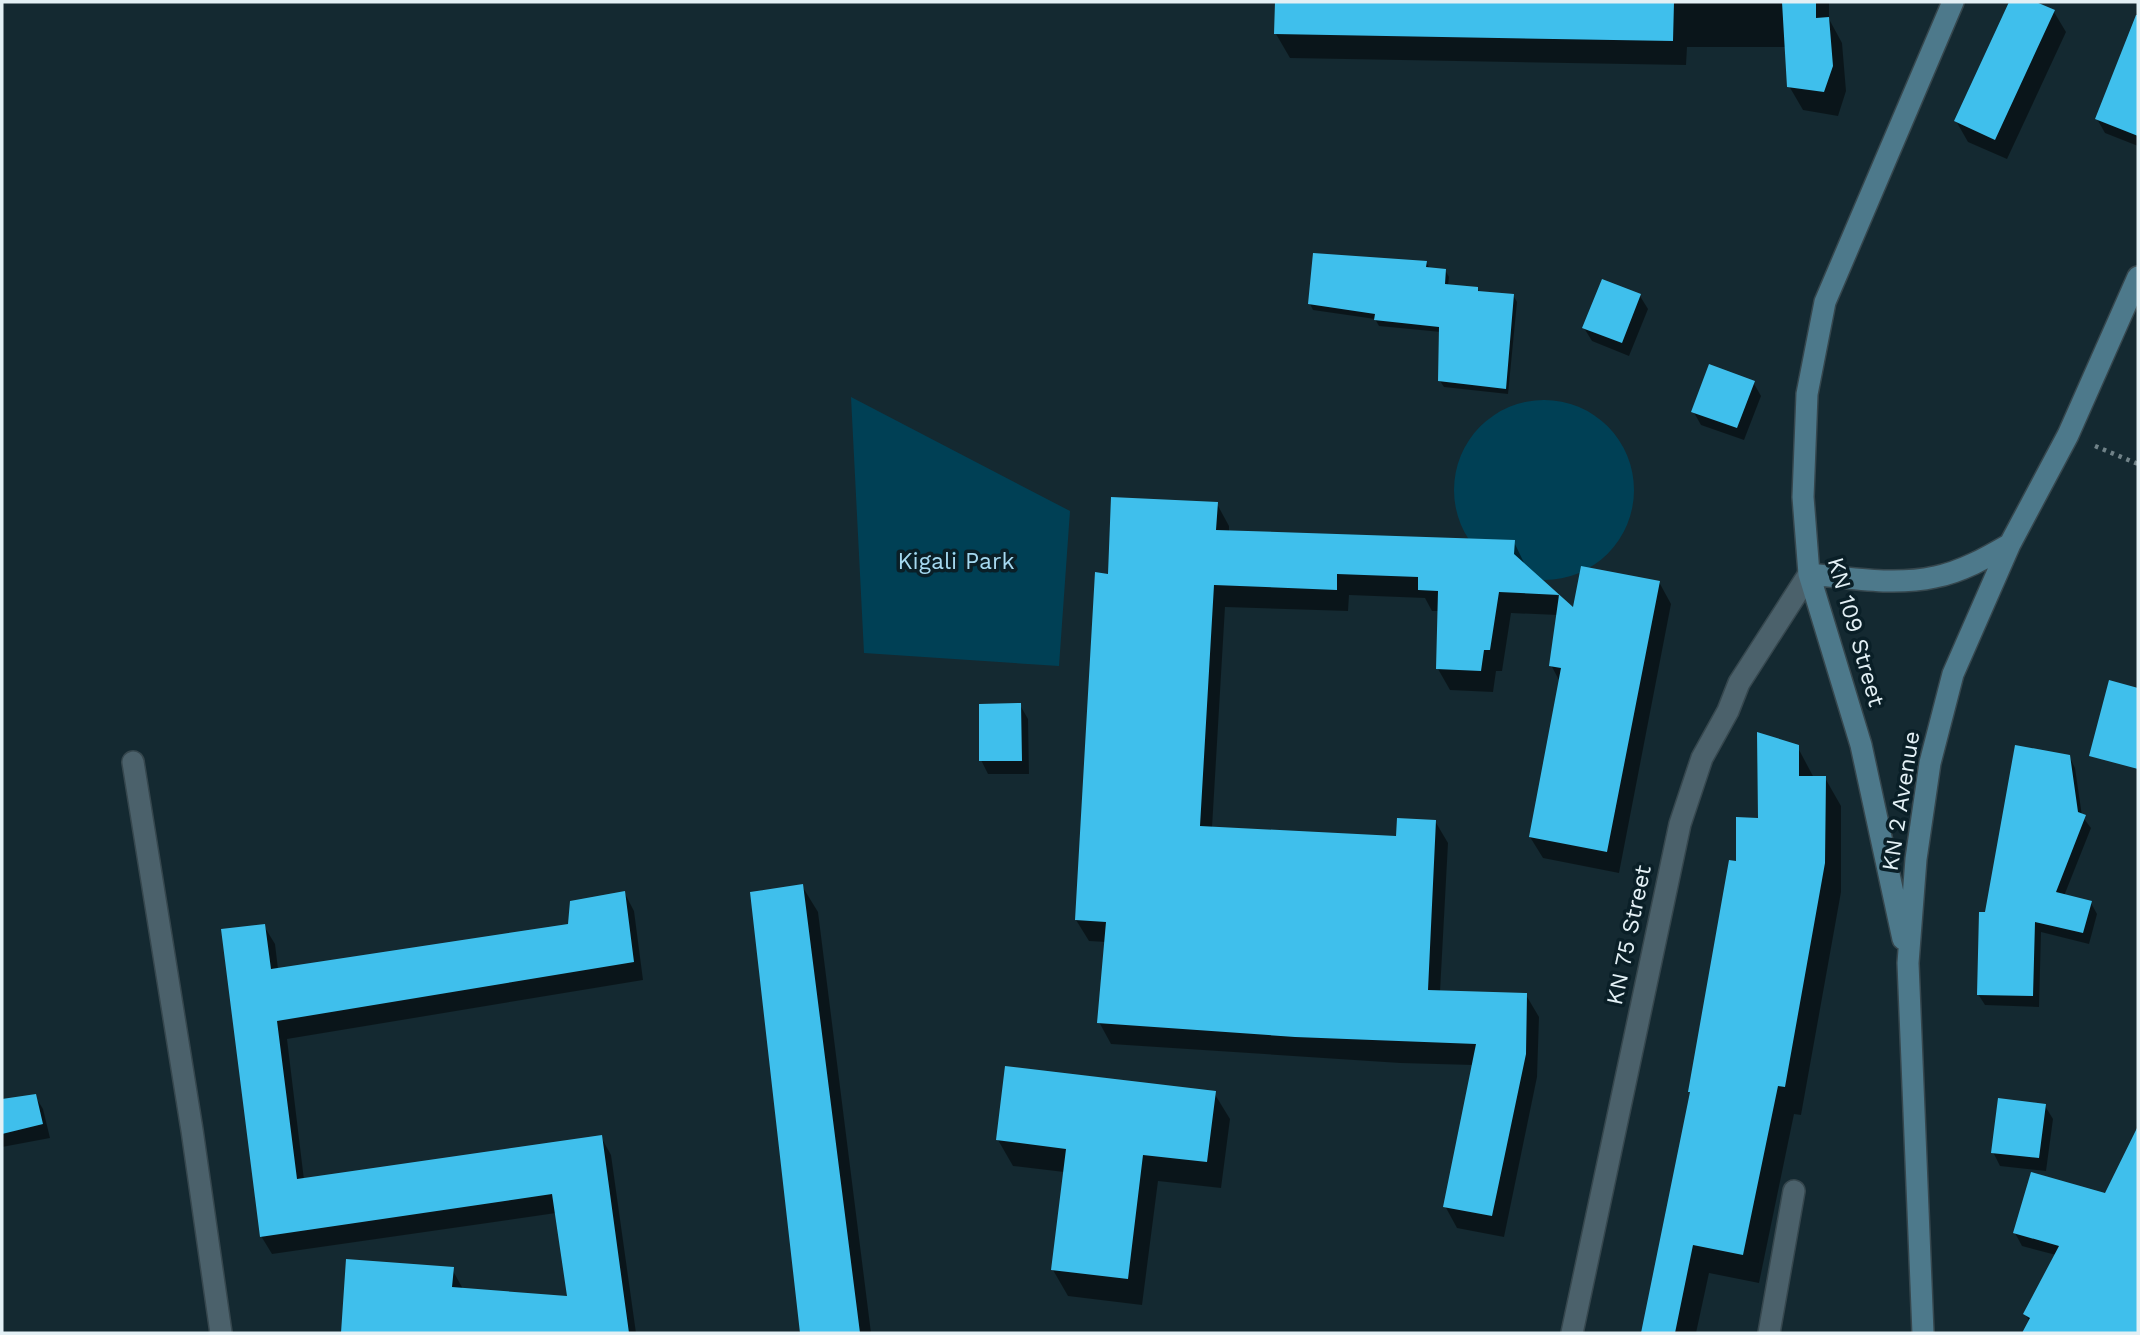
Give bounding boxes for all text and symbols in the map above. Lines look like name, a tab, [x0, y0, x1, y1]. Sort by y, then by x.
park label: Kigali Park	[898, 548, 1014, 575]
street label: KN 109 Street	[1822, 554, 1890, 710]
street label: KN 2 Avenue	[1877, 729, 1925, 873]
street label: KN 75 Street	[1601, 862, 1657, 1007]

